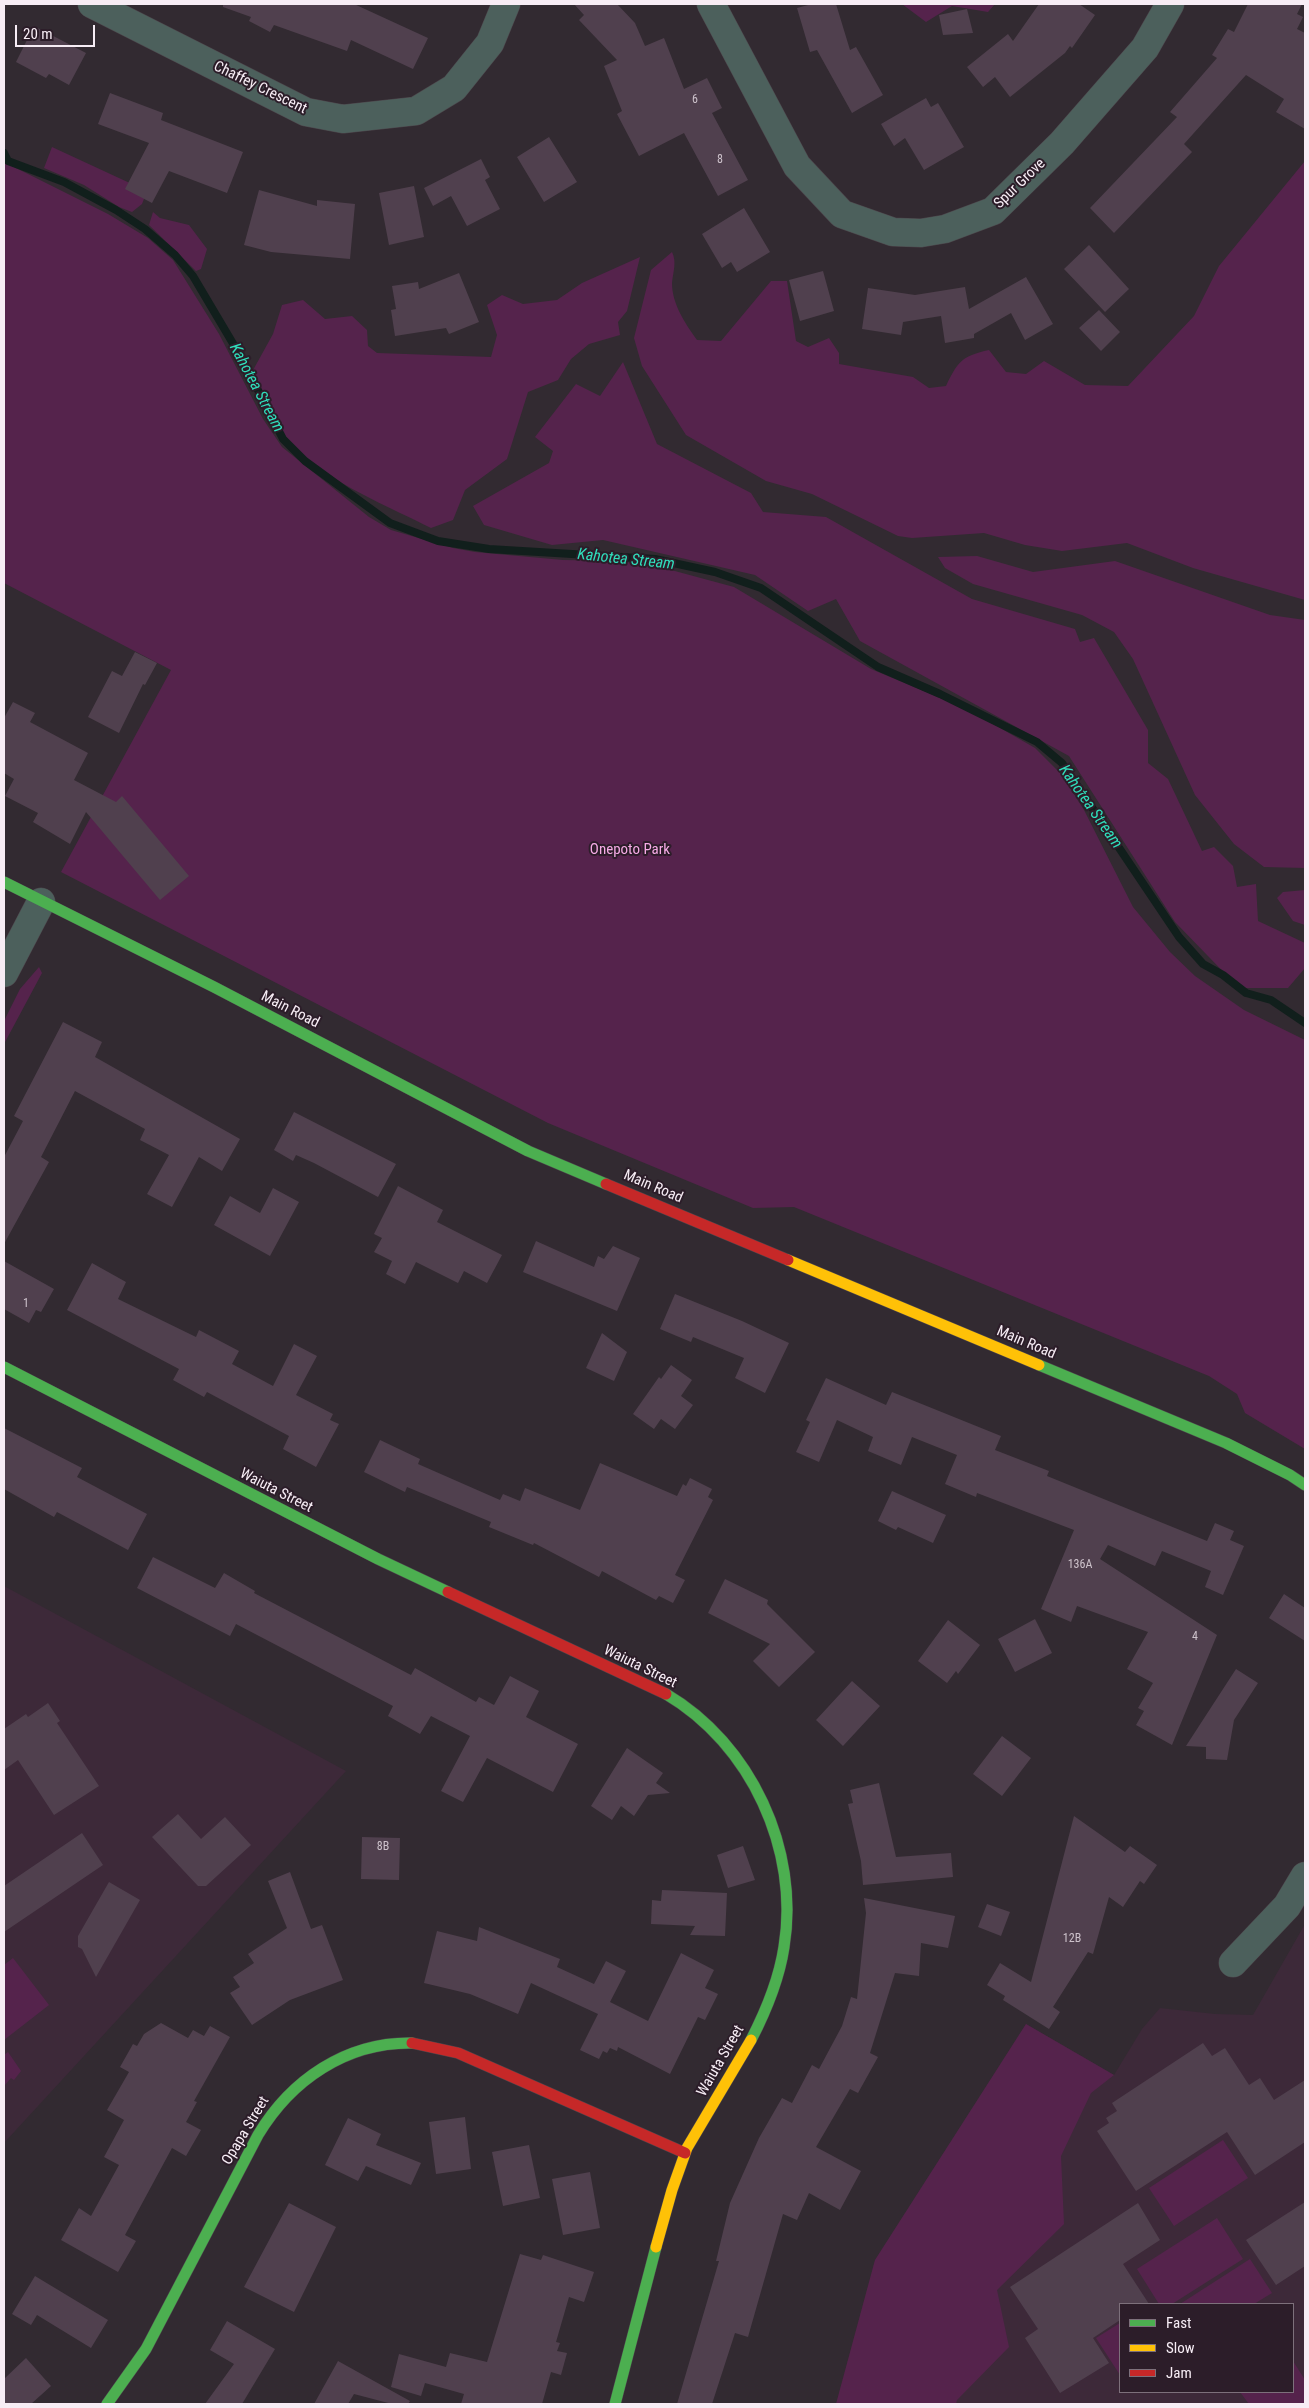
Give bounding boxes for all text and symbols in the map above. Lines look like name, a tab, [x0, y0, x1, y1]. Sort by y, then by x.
scale bar	[18, 15, 98, 47]
text: 20 m	[23, 25, 53, 43]
street label: Chaffey Crescent	[211, 58, 309, 118]
house number: 6	[692, 93, 698, 107]
house number: 8	[717, 153, 723, 167]
street label: Spur Grove	[991, 155, 1049, 213]
water label: Kahotea Stream	[225, 340, 287, 436]
water label: Kahotea Stream	[576, 545, 676, 575]
water label: Kahotea Stream	[1054, 761, 1126, 853]
park label: Onepoto Park	[590, 841, 670, 859]
street label: Main Road	[258, 988, 322, 1032]
street label: Main Road	[621, 1166, 685, 1208]
house number: 1	[23, 1297, 29, 1311]
street label: Main Road	[994, 1322, 1058, 1364]
street label: Waiuta Street	[237, 1465, 315, 1517]
house number: 136A	[1068, 1558, 1092, 1572]
house number: 4	[1192, 1630, 1198, 1644]
street label: Waiuta Street	[600, 1642, 680, 1692]
house number: 8B	[377, 1840, 389, 1854]
house number: 12B	[1063, 1932, 1081, 1946]
street label: Waiuta Street	[693, 2022, 749, 2100]
street label: Opapa Street	[219, 2093, 273, 2169]
legend	[1119, 2303, 1294, 2393]
text: Fast	[1166, 2314, 1191, 2332]
text: Slow	[1166, 2339, 1195, 2357]
text: Jam	[1166, 2364, 1192, 2382]

